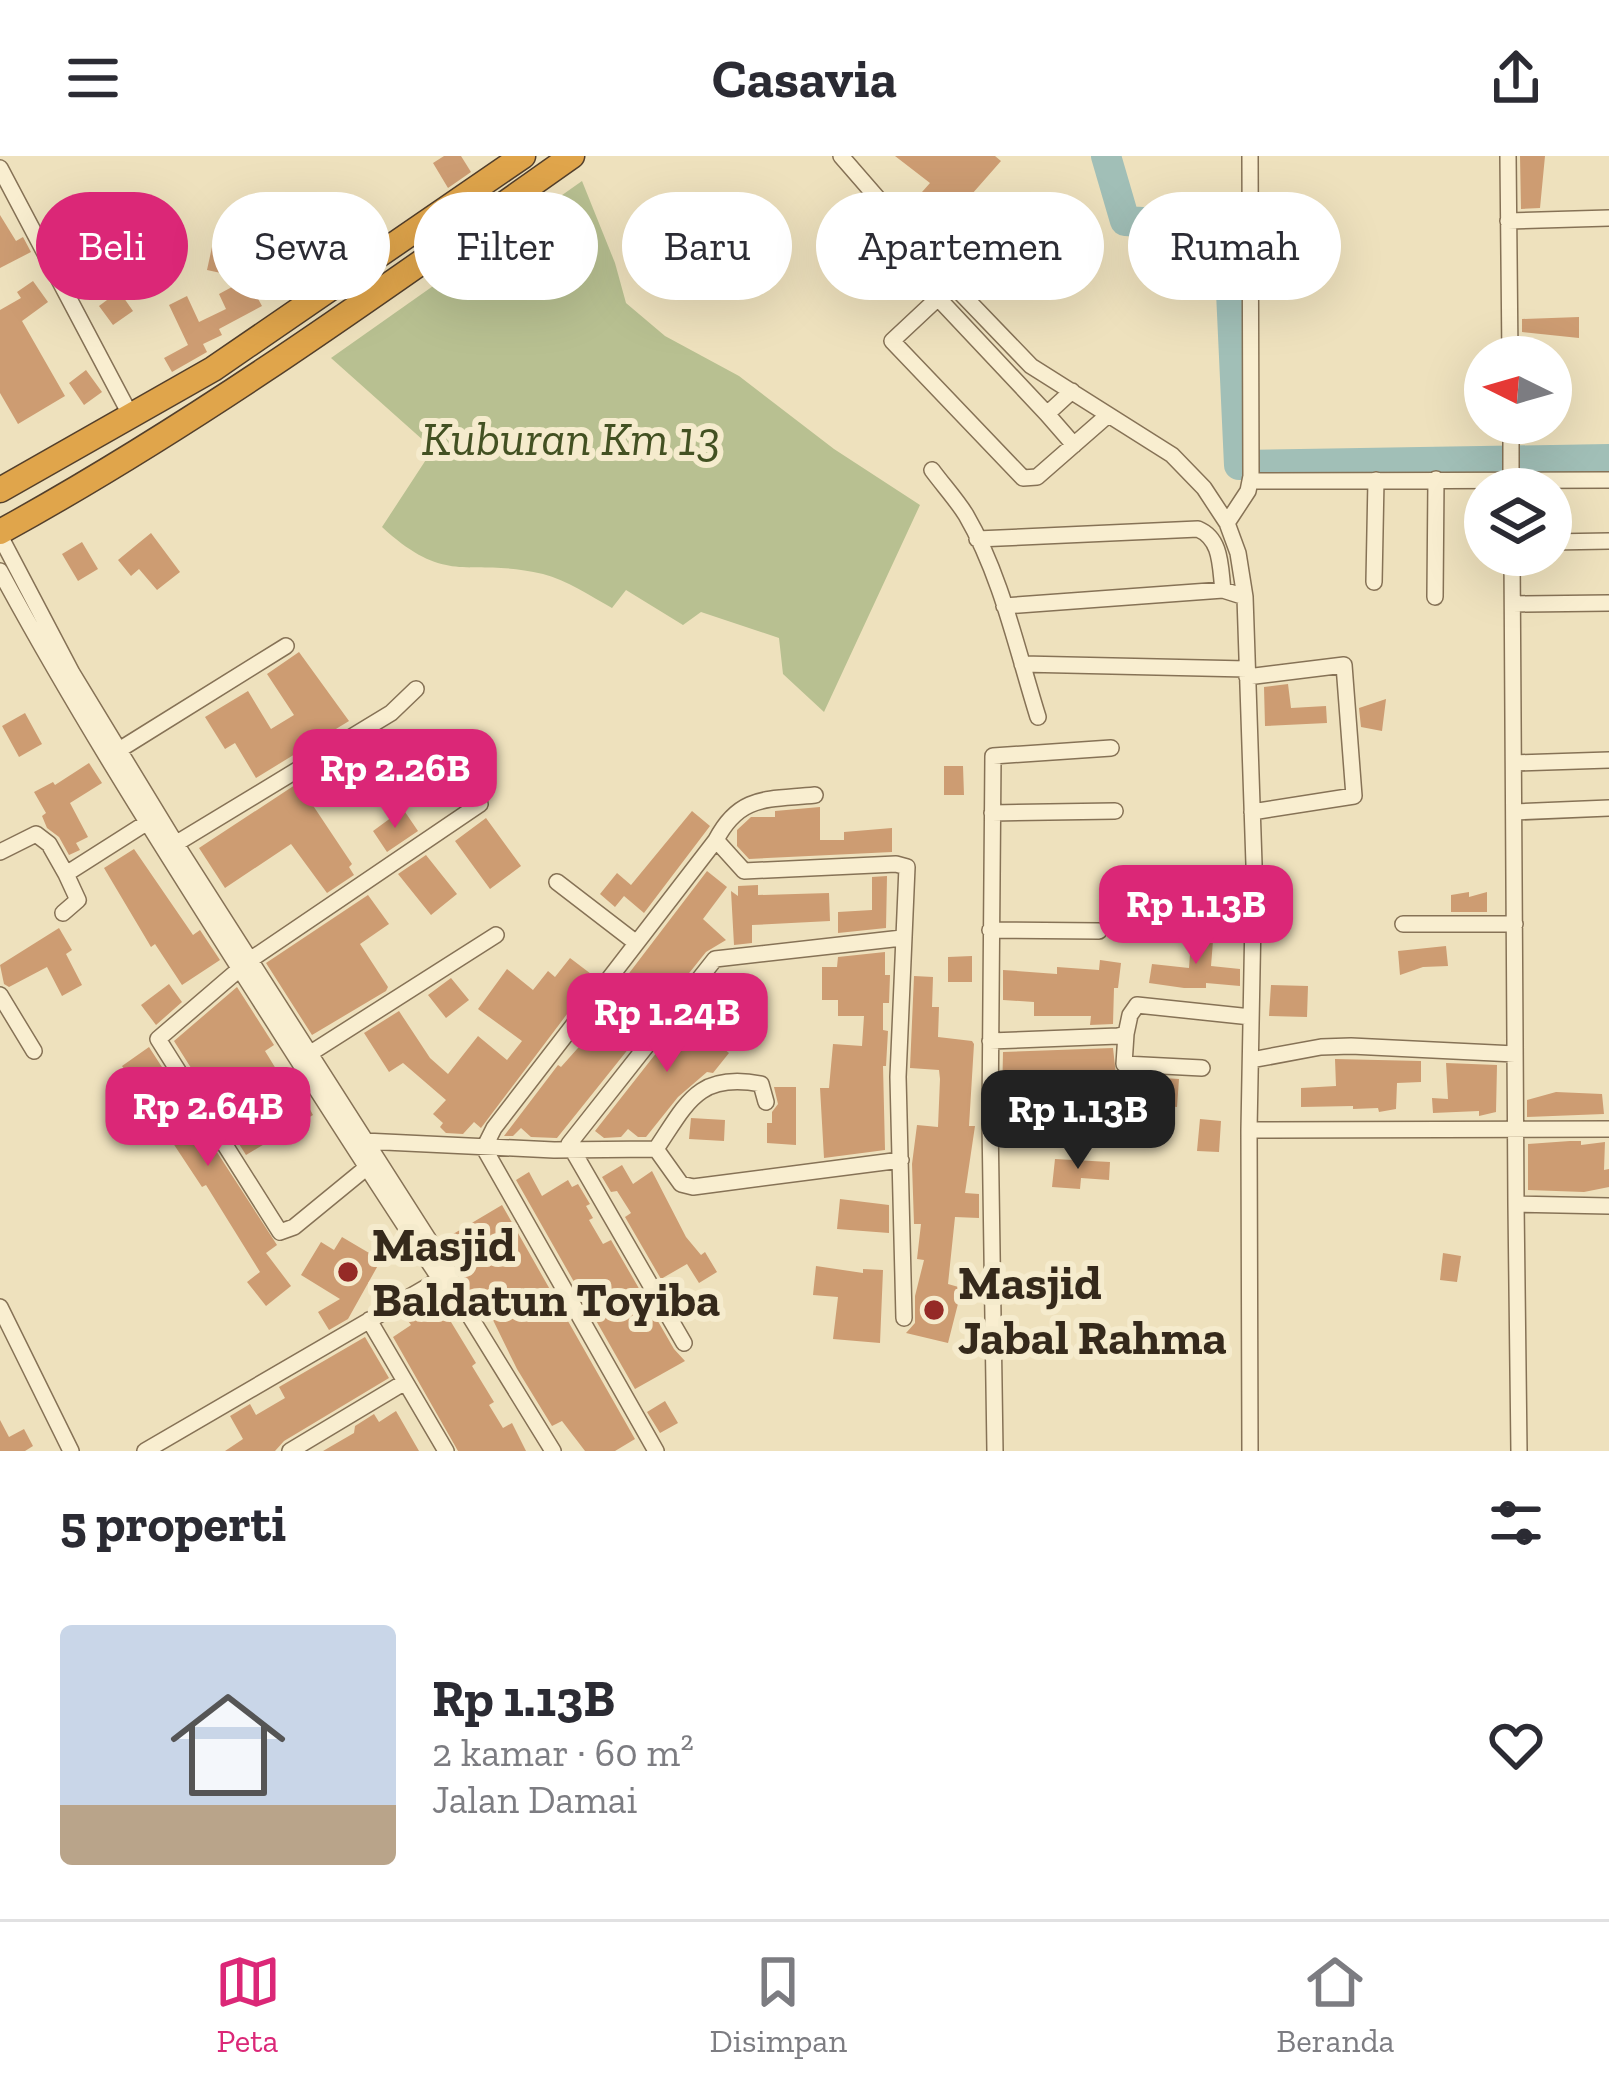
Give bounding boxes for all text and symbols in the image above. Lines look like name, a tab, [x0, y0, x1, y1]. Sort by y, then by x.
icon: menu	[60, 45, 126, 111]
icon: share	[1483, 45, 1549, 111]
text: Casavia	[712, 46, 897, 111]
chip: Beli	[36, 192, 188, 300]
chip: Sewa	[212, 192, 390, 300]
chip: Filter	[414, 192, 598, 300]
chip: Baru	[622, 192, 792, 300]
chip: Apartemen	[816, 192, 1104, 300]
chip: Rumah	[1128, 192, 1341, 300]
north arrow	[1464, 336, 1572, 444]
map controls	[1464, 336, 1572, 576]
park label: Kuburan Km 13	[421, 410, 721, 467]
button: layers	[1464, 468, 1572, 576]
pin: Rp 2.26B	[271, 729, 519, 831]
text: Rp 2.26B	[320, 744, 470, 791]
pin: Rp 1.13B	[1072, 865, 1320, 967]
text: Rp 1.13B	[1126, 880, 1266, 927]
pin: Rp 1.24B	[543, 973, 791, 1075]
text: Rp 1.24B	[594, 988, 740, 1035]
pin: Rp 2.64B	[84, 1067, 332, 1169]
pin: Rp 1.13B	[954, 1070, 1202, 1172]
text: Rp 2.64B	[132, 1082, 284, 1129]
text: Rp 1.13B	[1008, 1085, 1148, 1132]
place label: Masjid Baldatun Toyiba	[372, 1216, 720, 1328]
place label: Masjid Jabal Rahma	[958, 1254, 1227, 1366]
marker: Masjid Baldatun Toyiba	[335, 1259, 361, 1285]
marker: Masjid Jabal Rahma	[921, 1297, 947, 1323]
icon: filters	[1483, 1490, 1549, 1556]
text: 5 properti	[60, 1493, 286, 1554]
text: Rp 1.13B	[432, 1668, 615, 1729]
icon: home	[156, 1673, 300, 1817]
icon: heart	[1483, 1712, 1549, 1778]
text: 2 kamar · 60 m²	[432, 1729, 694, 1776]
text: Jalan Damai	[432, 1776, 638, 1823]
tab: Peta	[215, 1949, 281, 2060]
tab: Disimpan	[710, 1949, 847, 2060]
tab: Beranda	[1276, 1949, 1394, 2060]

